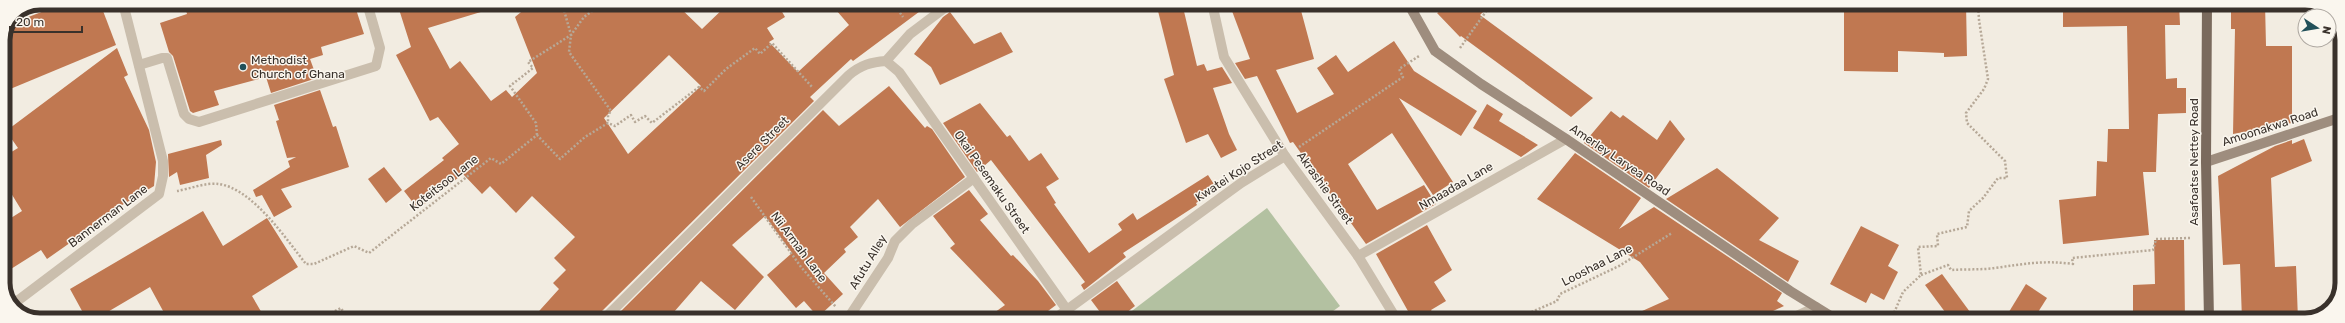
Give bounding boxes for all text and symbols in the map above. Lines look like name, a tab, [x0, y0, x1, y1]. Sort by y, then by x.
scale bar	[10, 8, 82, 34]
north arrow	[2297, 8, 2337, 48]
text: 20 m	[16, 15, 44, 29]
text: N	[2319, 25, 2333, 35]
place label: Methodist Church of Ghana	[251, 53, 345, 81]
marker: Methodist Church of Ghana	[238, 62, 248, 72]
street label: Asafoatse Nettey Road	[2187, 98, 2201, 226]
street label: Amoonakwa Road	[2220, 105, 2320, 149]
street label: Asere Street	[732, 113, 792, 173]
street label: Amerley Laryea Road	[1567, 121, 1673, 199]
street label: Okai Pesemaku Street	[951, 128, 1033, 236]
street label: Kwatei Kojo Street	[1193, 137, 1286, 204]
street label: Akrashie Street	[1294, 149, 1356, 227]
street label: Koteitsoo Lane	[407, 152, 481, 214]
street label: Nmaadaa Lane	[1417, 159, 1496, 213]
street label: Bannerman Lane	[66, 182, 151, 250]
street label: Nii Armah Lane	[768, 209, 830, 285]
street label: Afutu Alley	[846, 232, 890, 292]
street label: Looshaa Lane	[1559, 241, 1635, 289]

